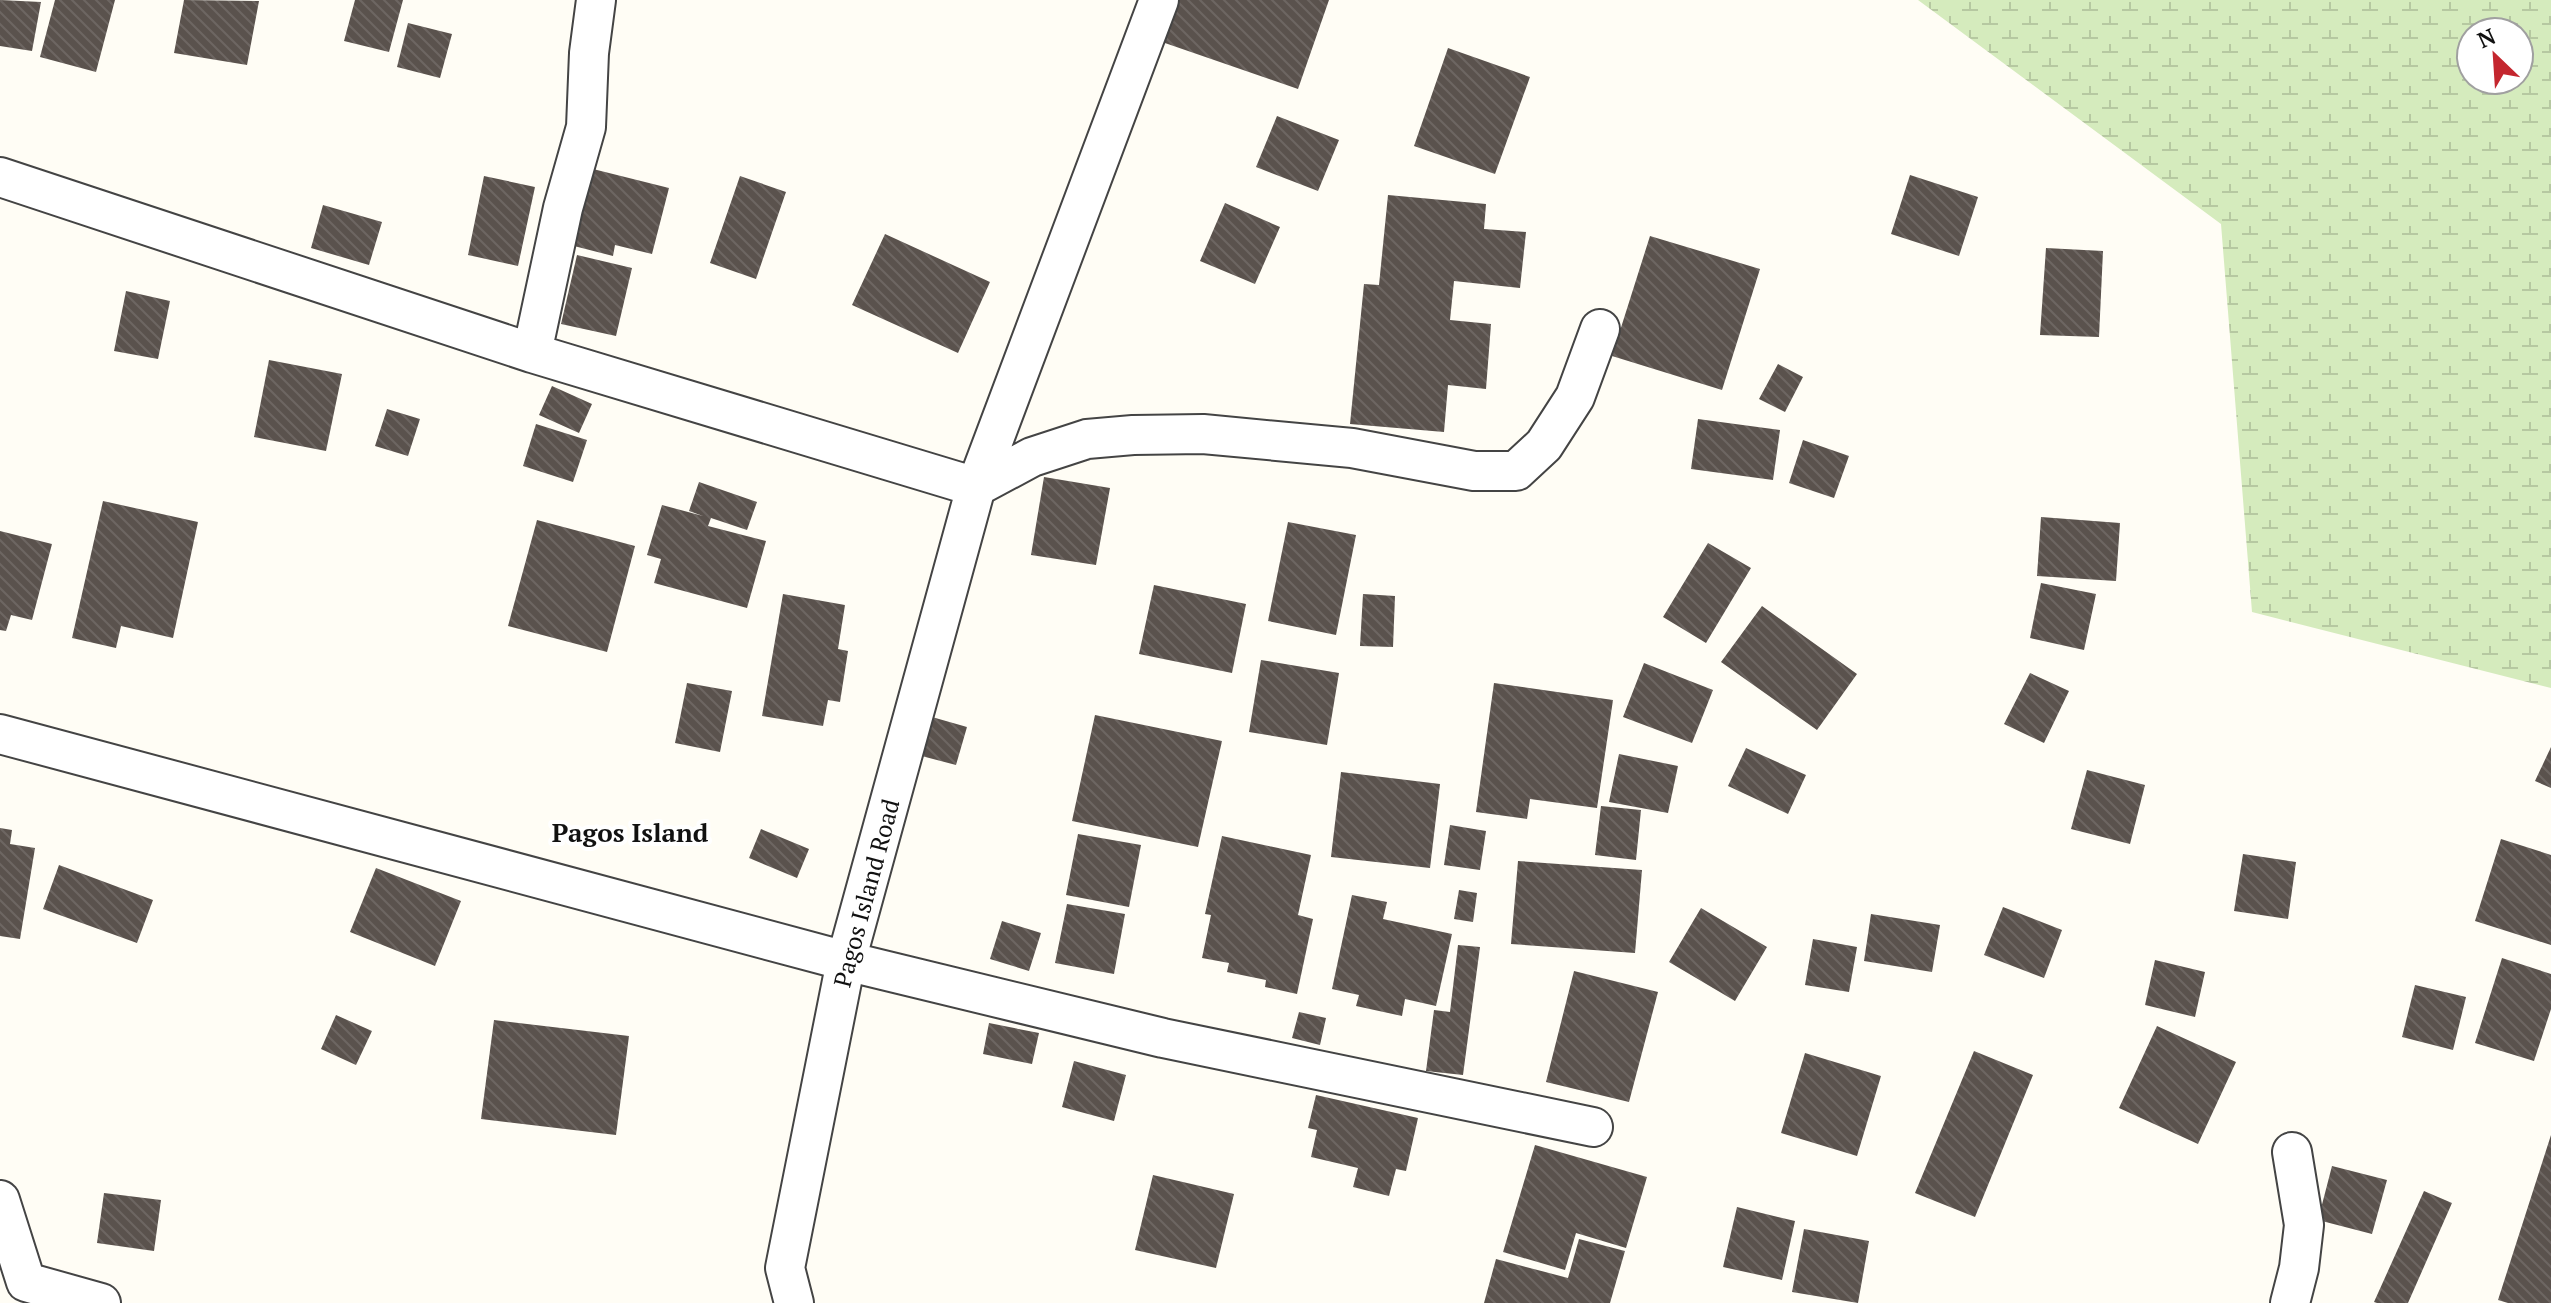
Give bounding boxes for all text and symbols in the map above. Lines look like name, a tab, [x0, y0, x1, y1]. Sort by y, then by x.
north arrow	[2455, 16, 2535, 96]
text: N	[2473, 21, 2500, 54]
street label: Pagos Island Road	[825, 795, 907, 991]
district label: Pagos Island	[552, 815, 709, 849]

